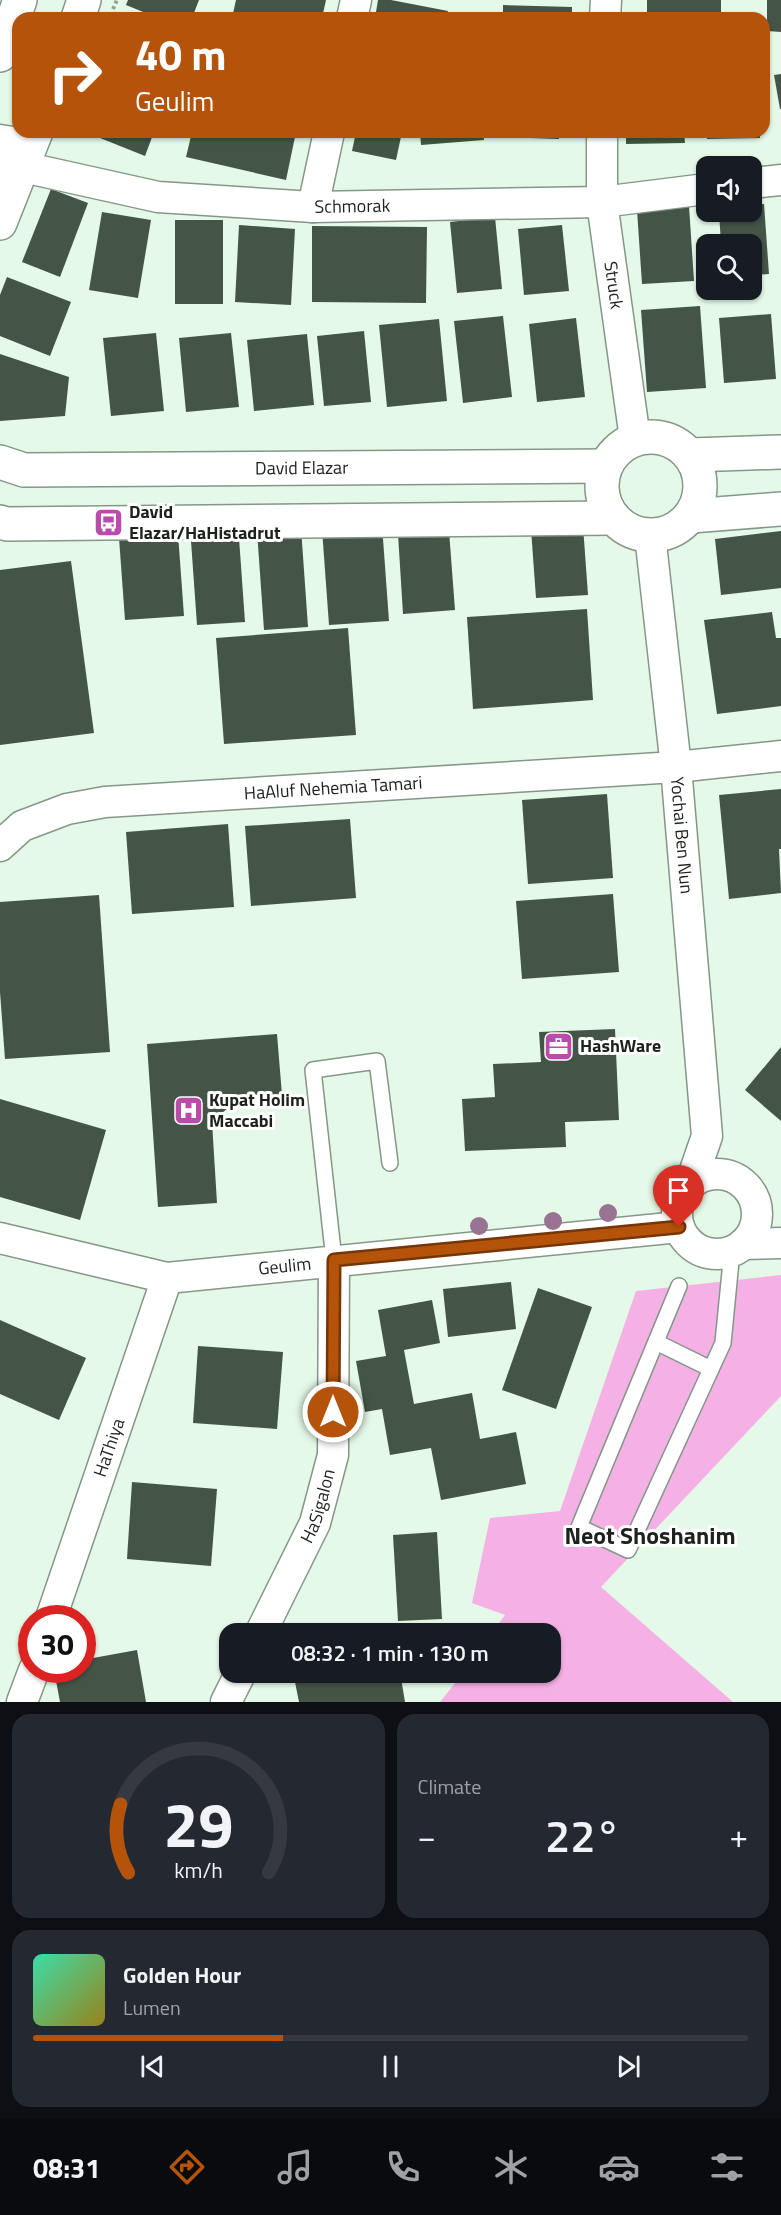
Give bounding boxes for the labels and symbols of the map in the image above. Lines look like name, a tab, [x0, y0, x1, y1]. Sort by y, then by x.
street label: Schmorak	[314, 192, 391, 220]
street label: Struck	[597, 259, 631, 311]
street label: David Elazar	[255, 454, 348, 481]
place label: David Elazar/HaHistadrut	[129, 498, 281, 546]
bus stop icon: David Elazar/HaHistadrut	[92, 506, 124, 538]
street label: HaAluf Nehemia Tamari	[243, 769, 423, 806]
street label: Yochai Ben Nun	[664, 776, 701, 895]
office icon: HashWare	[543, 1030, 575, 1062]
place label: HashWare	[580, 1032, 661, 1059]
place label: Kupat Holim Maccabi	[209, 1086, 305, 1134]
hospital icon: Kupat Holim Maccabi	[172, 1094, 204, 1126]
pin	[653, 1165, 704, 1227]
street label: Geulim	[257, 1250, 312, 1282]
position arrow	[301, 1380, 365, 1444]
street label: HaThiya	[86, 1415, 131, 1480]
street label: HaSigalon	[293, 1466, 342, 1548]
district label: Neot Shoshanim	[564, 1517, 736, 1553]
speed limit sign: 30	[18, 1605, 96, 1683]

